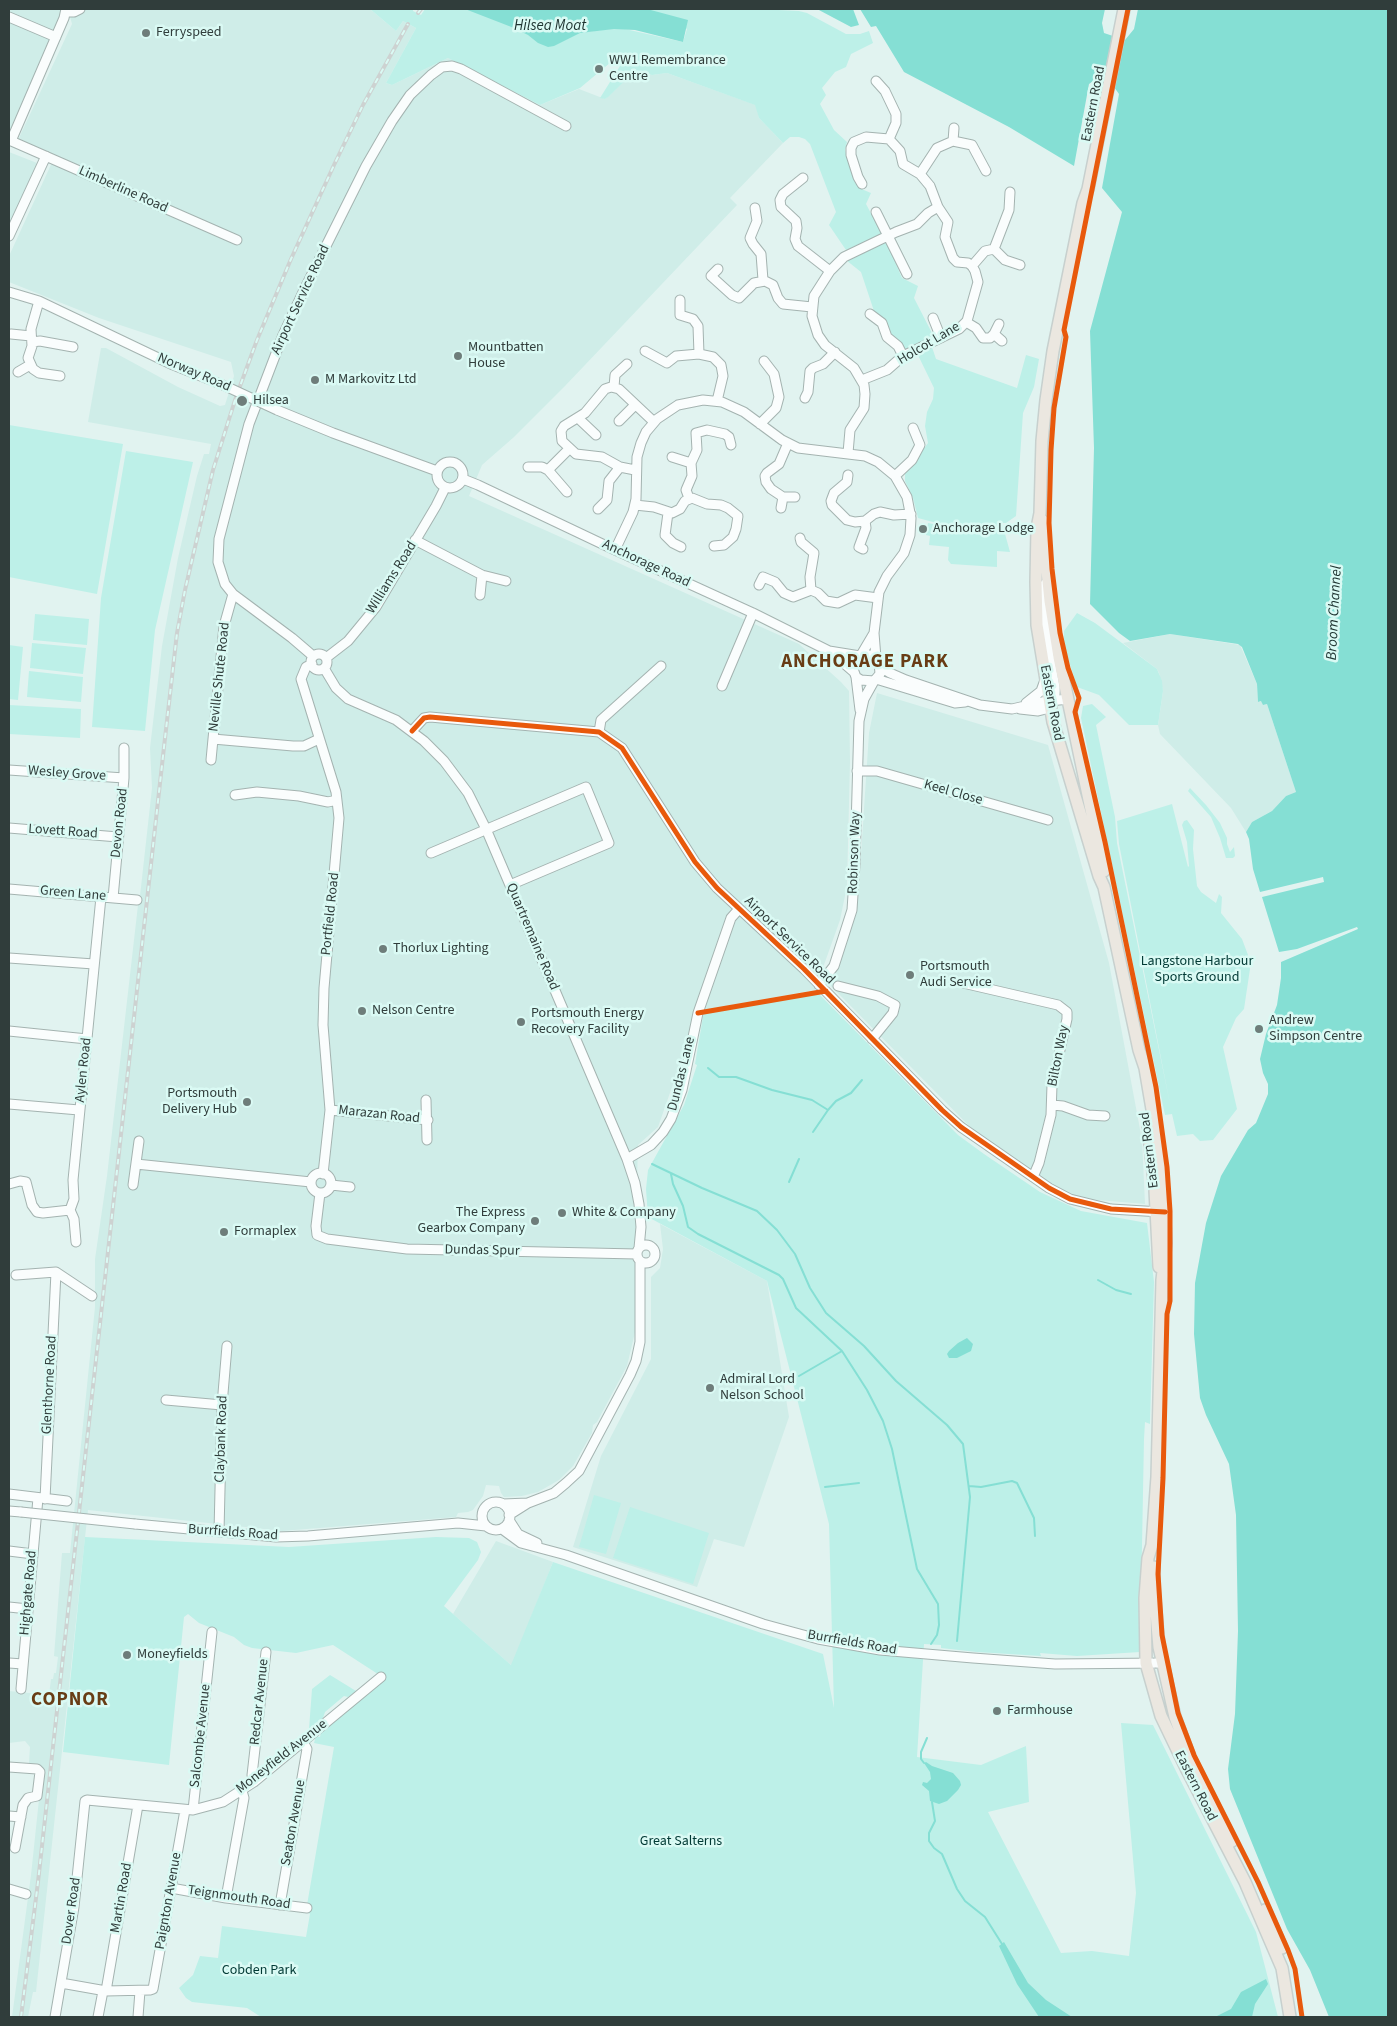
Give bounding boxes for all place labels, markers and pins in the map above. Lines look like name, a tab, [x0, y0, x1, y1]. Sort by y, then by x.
place label: Ferryspeed	[156, 25, 222, 41]
marker: Ferryspeed	[140, 27, 152, 39]
place label: WW1 Remembrance Centre	[609, 53, 726, 85]
marker: WW1 Remembrance Centre	[593, 63, 605, 75]
place label: Mountbatten House	[468, 340, 544, 372]
marker: Mountbatten House	[452, 350, 464, 362]
place label: M Markovitz Ltd	[325, 372, 417, 388]
marker: M Markovitz Ltd	[309, 374, 321, 386]
place label: Hilsea	[253, 393, 289, 409]
marker: Hilsea	[235, 394, 249, 408]
place label: Anchorage Lodge	[933, 521, 1034, 537]
marker: Anchorage Lodge	[917, 523, 929, 535]
place label: Thorlux Lighting	[393, 941, 489, 957]
marker: Thorlux Lighting	[377, 943, 389, 955]
place label: Portsmouth Audi Service	[920, 959, 992, 992]
marker: Portsmouth Audi Service	[904, 969, 916, 981]
place label: Nelson Centre	[372, 1003, 454, 1019]
marker: Nelson Centre	[356, 1005, 368, 1017]
place label: Portsmouth Energy Recovery Facility	[531, 1006, 644, 1038]
place label: Andrew Simpson Centre	[1269, 1013, 1362, 1046]
marker: Portsmouth Energy Recovery Facility	[515, 1016, 527, 1028]
marker: Andrew Simpson Centre	[1253, 1023, 1265, 1035]
place label: Portsmouth Delivery Hub	[162, 1086, 237, 1118]
marker: Portsmouth Delivery Hub	[241, 1096, 253, 1108]
place label: The Express Gearbox Company	[418, 1205, 525, 1238]
place label: White & Company	[572, 1205, 676, 1221]
marker: White & Company	[556, 1207, 568, 1219]
marker: The Express Gearbox Company	[529, 1215, 541, 1227]
place label: Formaplex	[234, 1224, 296, 1240]
marker: Formaplex	[218, 1226, 230, 1238]
place label: Admiral Lord Nelson School	[720, 1372, 804, 1404]
marker: Admiral Lord Nelson School	[704, 1382, 716, 1394]
place label: Moneyfields	[137, 1647, 208, 1663]
marker: Moneyfields	[121, 1649, 133, 1661]
place label: Farmhouse	[1007, 1703, 1073, 1719]
marker: Farmhouse	[991, 1705, 1003, 1717]

